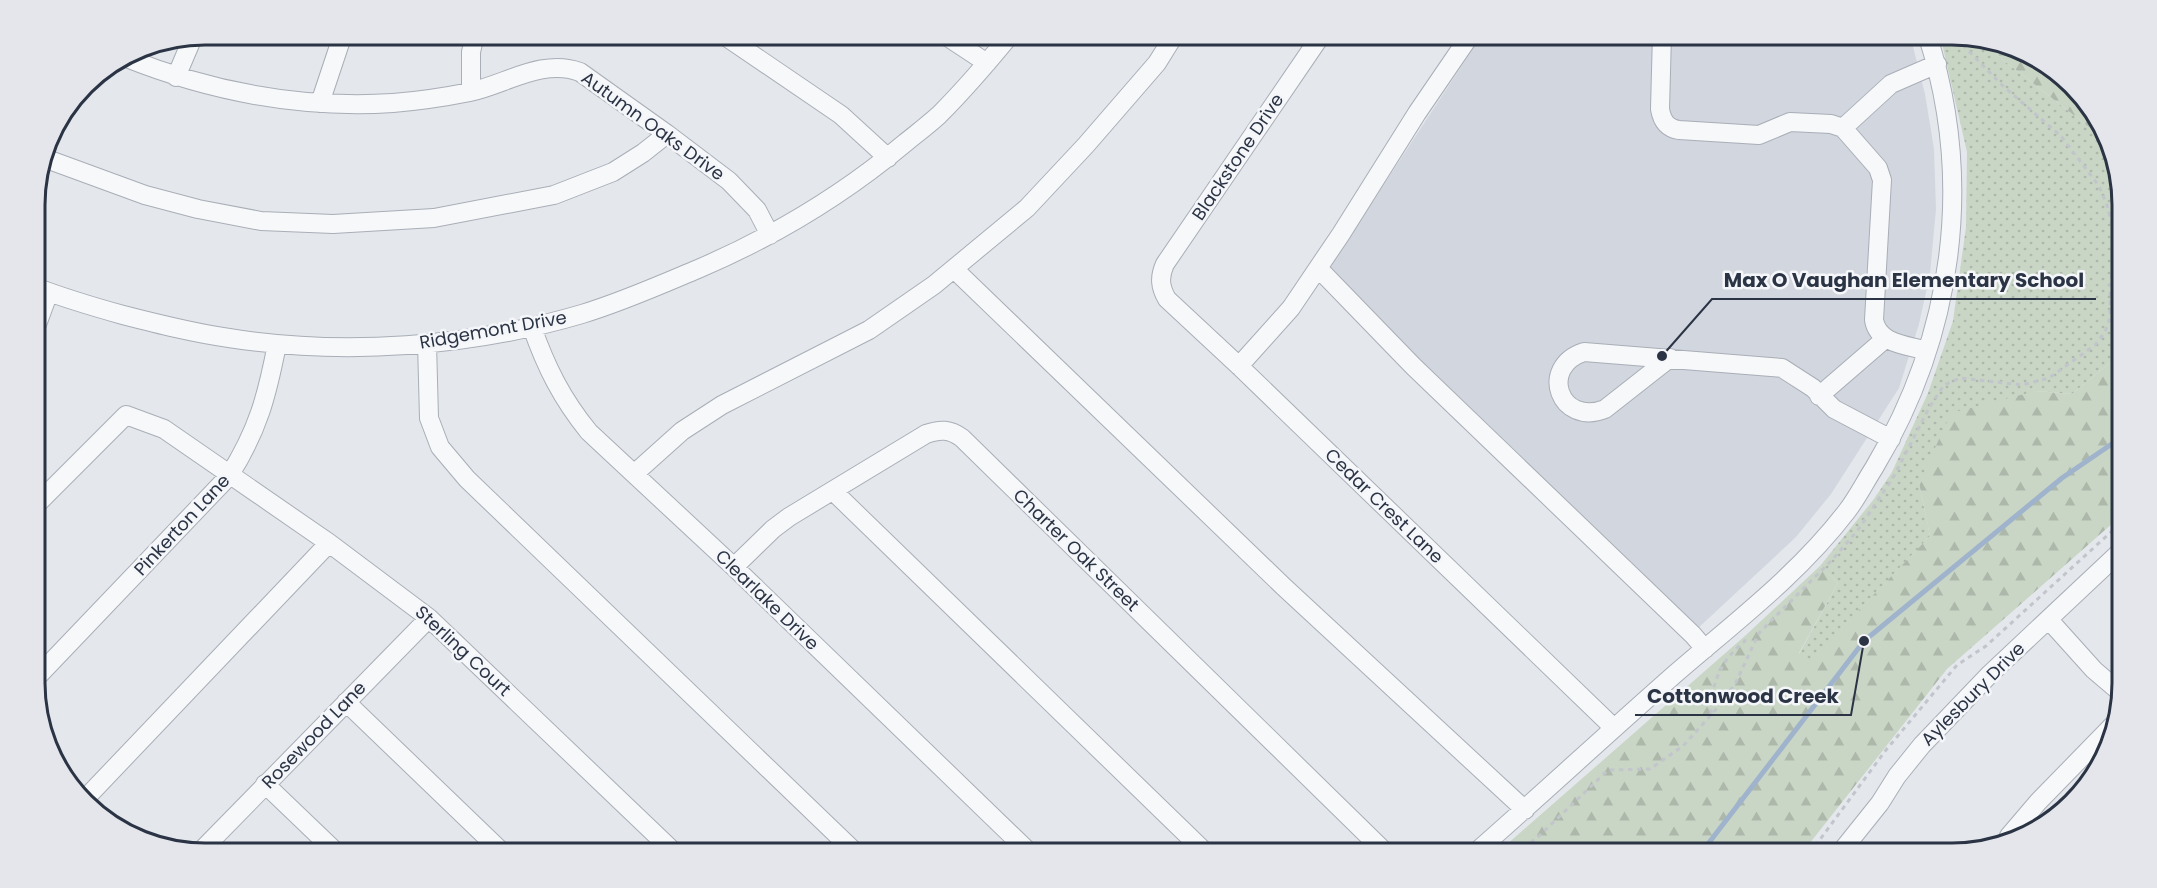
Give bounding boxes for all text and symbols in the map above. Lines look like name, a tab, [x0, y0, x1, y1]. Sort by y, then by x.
street label: Autumn Oaks Drive	[577, 65, 730, 186]
street label: Blackstone Drive	[1186, 88, 1289, 225]
callout: Max O Vaughan Elementary School	[1712, 261, 2096, 299]
text: Max O Vaughan Elementary School	[1724, 266, 2084, 294]
street label: Ridgemont Drive	[417, 304, 568, 355]
street label: Cedar Crest Lane	[1320, 442, 1449, 569]
street label: Pinkerton Lane	[128, 468, 235, 581]
street label: Charter Oak Street	[1008, 483, 1145, 617]
street label: Clearlake Drive	[710, 544, 825, 656]
street label: Sterling Court	[410, 600, 517, 702]
street label: Aylesbury Drive	[1915, 636, 2030, 751]
street label: Rosewood Lane	[256, 675, 371, 794]
callout: Cottonwood Creek	[1635, 677, 1851, 715]
text: Cottonwood Creek	[1647, 682, 1840, 710]

